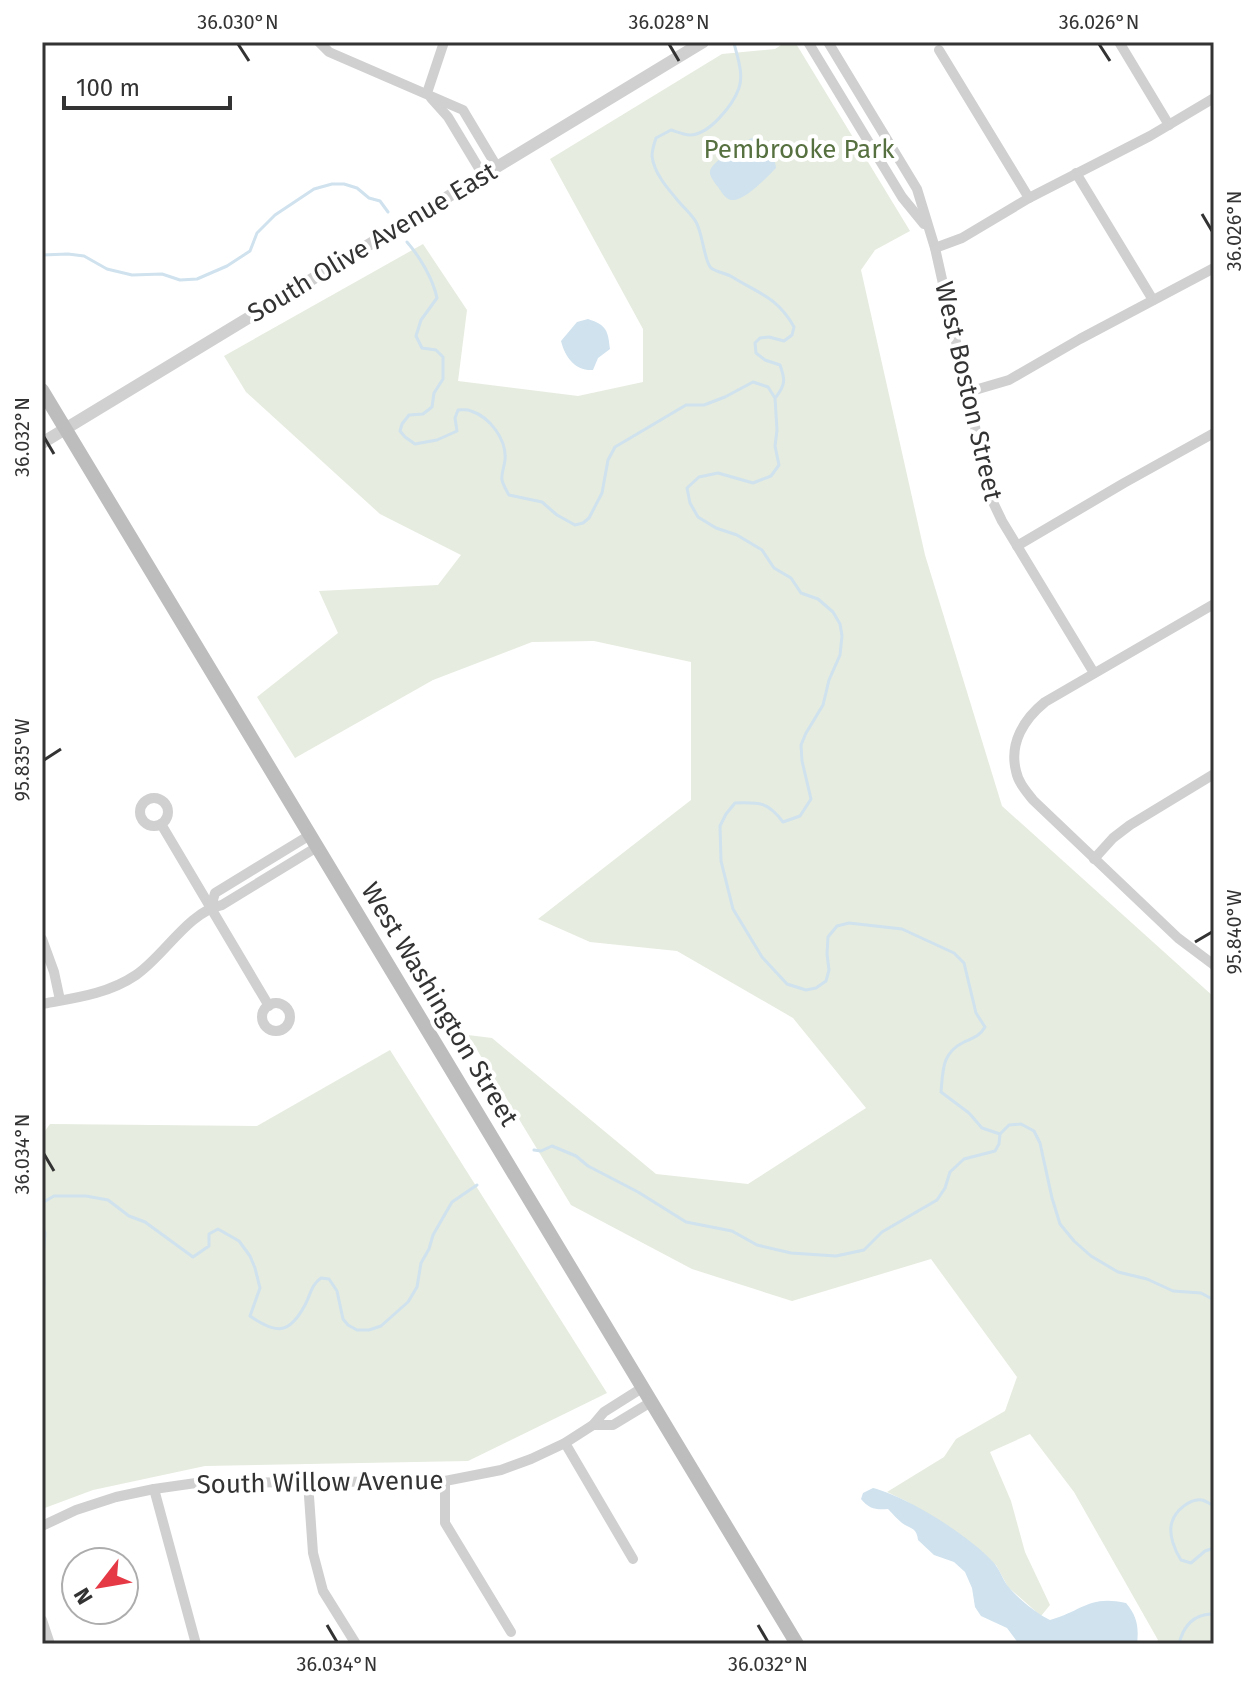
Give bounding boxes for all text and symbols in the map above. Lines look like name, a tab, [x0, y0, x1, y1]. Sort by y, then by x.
text: 36.030°N	[197, 10, 279, 34]
text: 36.028°N	[628, 10, 710, 34]
text: 36.026°N	[1059, 10, 1139, 34]
scale bar	[64, 60, 230, 110]
text: 100 m	[76, 74, 140, 102]
park label: Pembrooke Park	[703, 134, 895, 165]
street label: South Olive Avenue East	[242, 155, 503, 329]
text: 36.026°N	[1222, 191, 1246, 271]
street label: West Boston Street	[928, 279, 1009, 504]
text: 36.032°N	[10, 397, 34, 477]
text: 95.835°W	[10, 718, 34, 802]
street label: West Washington Street	[355, 877, 525, 1132]
text: 95.840°W	[1222, 889, 1246, 975]
text: 36.034°N	[10, 1114, 34, 1194]
street label: South Willow Avenue	[196, 1465, 444, 1500]
north arrow	[60, 1546, 140, 1626]
text: N	[68, 1583, 99, 1609]
text: 36.034°N	[297, 1652, 377, 1676]
text: 36.032°N	[728, 1652, 808, 1676]

